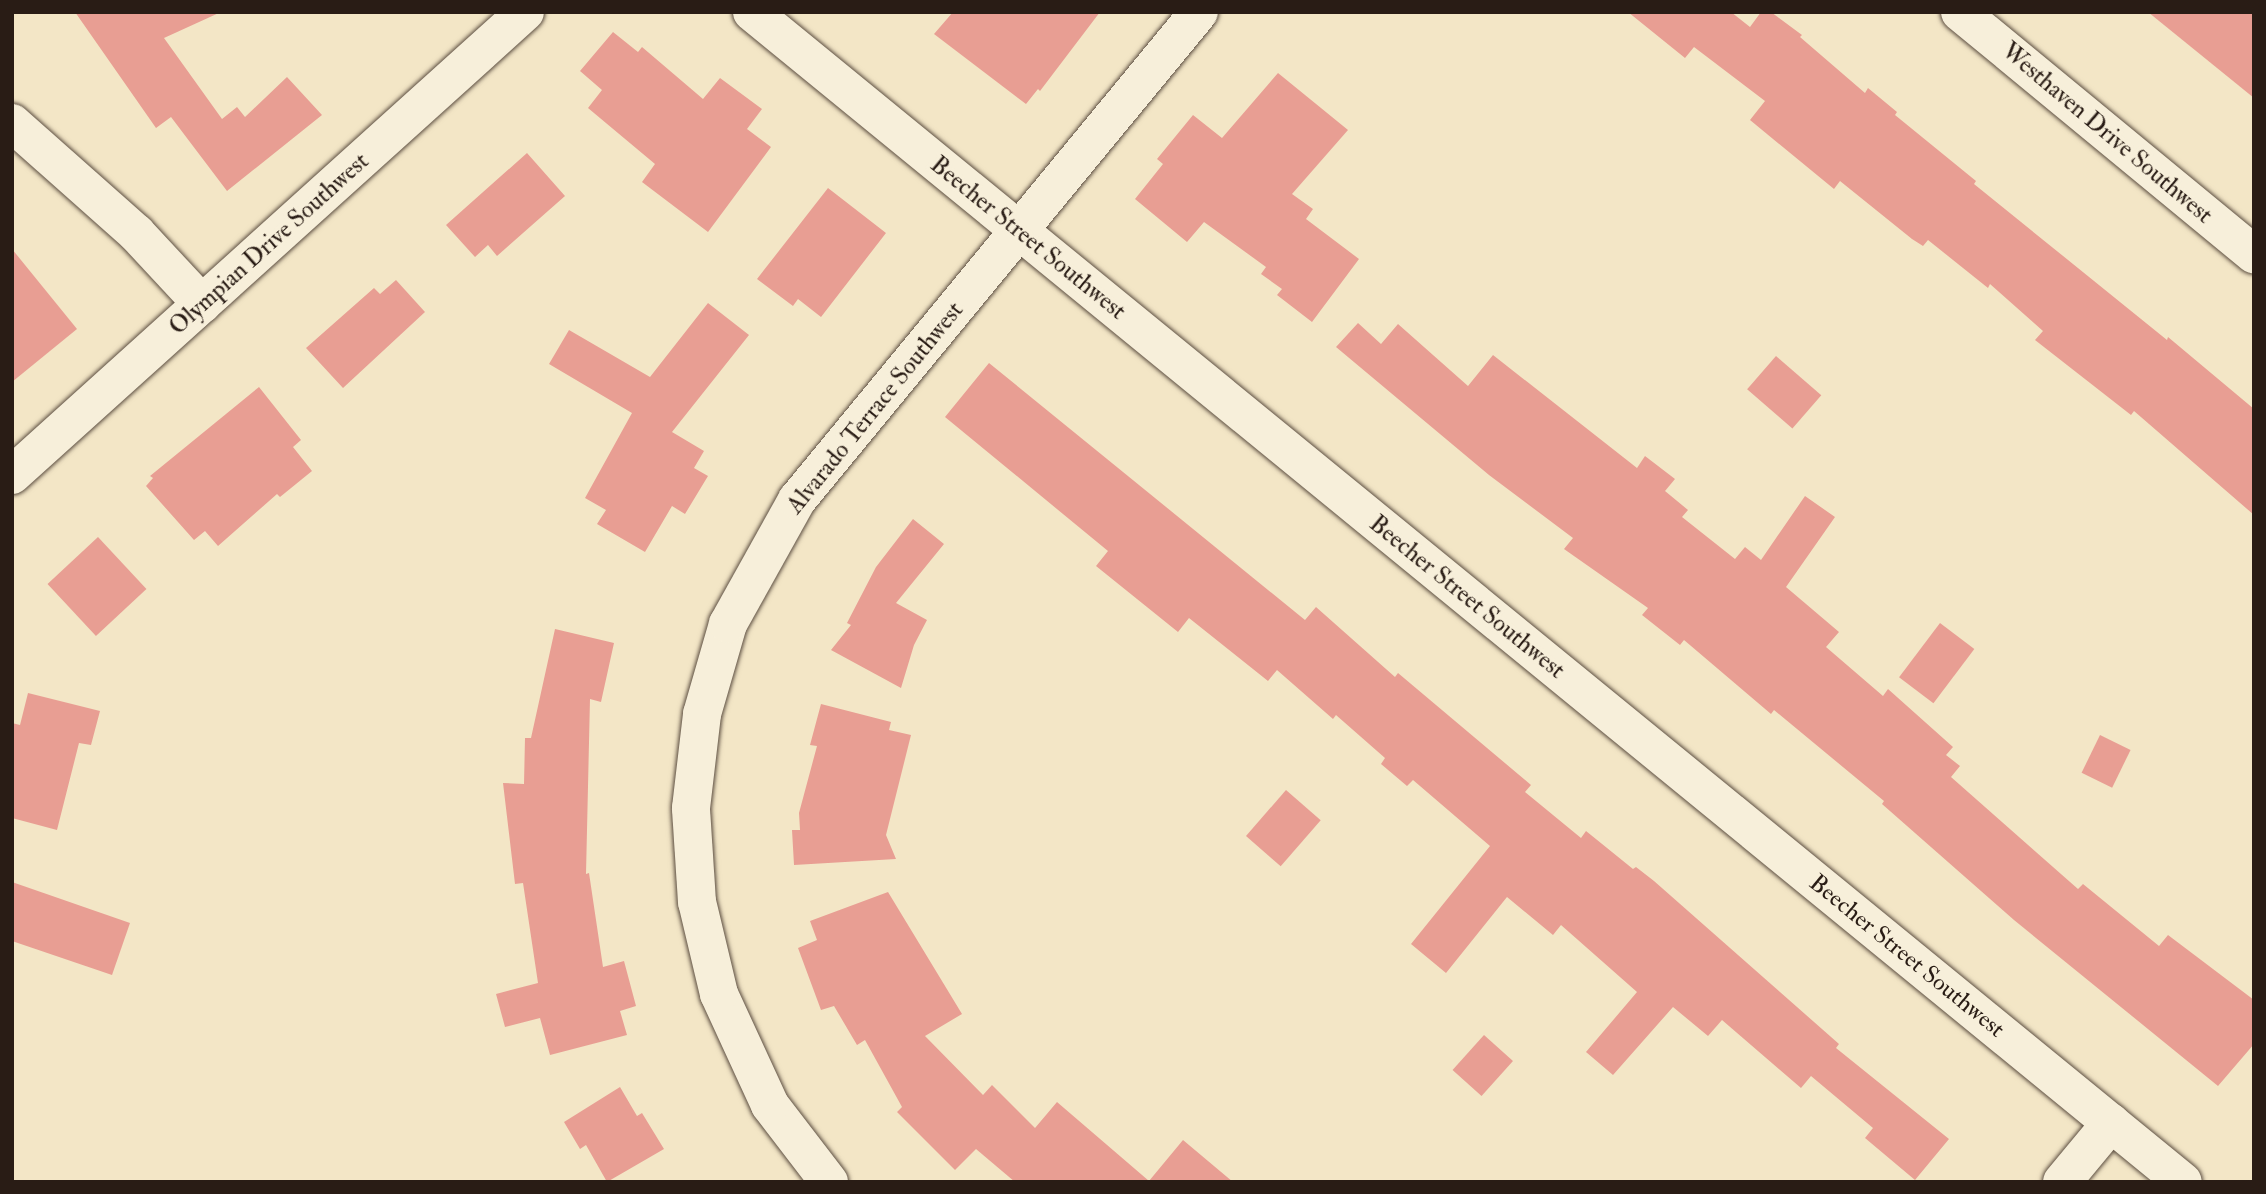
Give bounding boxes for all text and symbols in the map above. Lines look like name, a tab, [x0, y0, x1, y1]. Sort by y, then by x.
street label: Westhaven Drive Southwest	[1996, 36, 2218, 230]
street label: Olympian Drive Southwest	[163, 147, 375, 341]
street label: Beecher Street Southwest	[925, 150, 1131, 326]
street label: Alvarado Terrace Southwest	[781, 296, 969, 520]
street label: Beecher Street Southwest	[1364, 509, 1570, 685]
street label: Beecher Street Southwest	[1804, 868, 2010, 1044]

